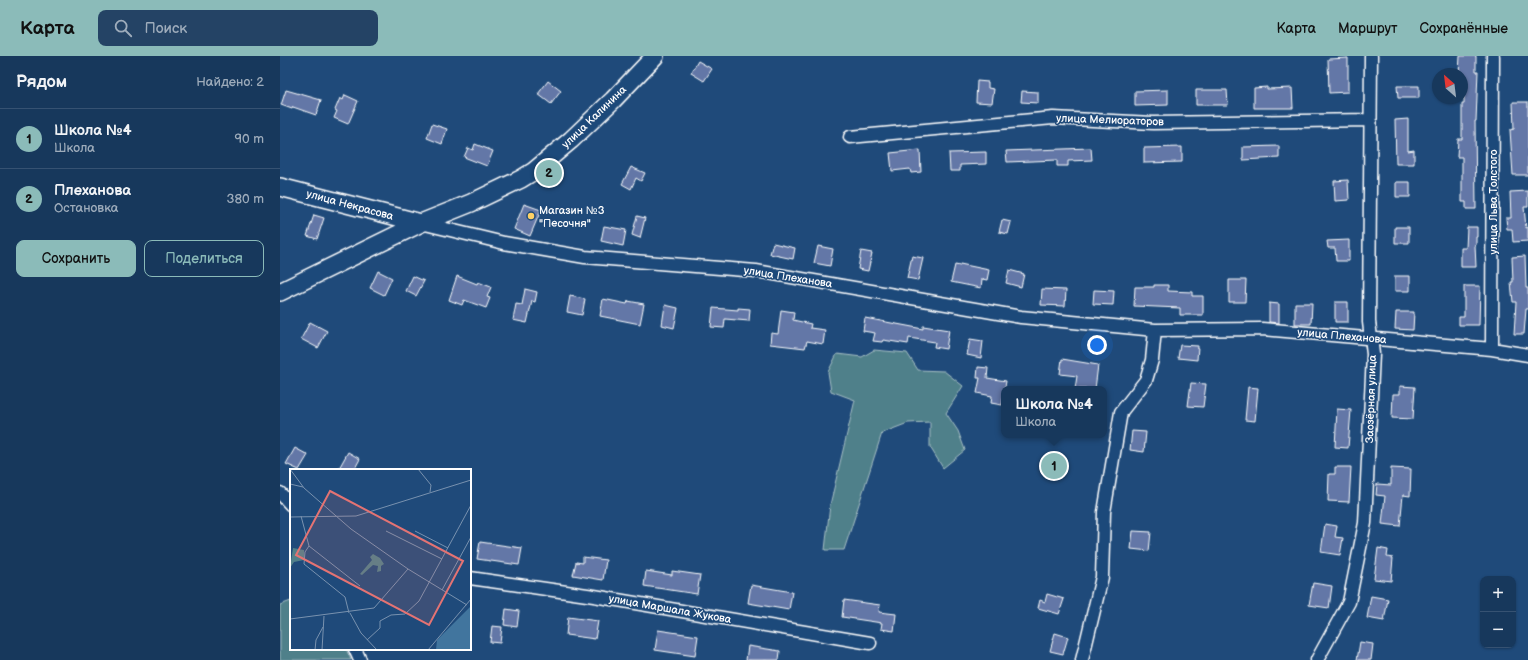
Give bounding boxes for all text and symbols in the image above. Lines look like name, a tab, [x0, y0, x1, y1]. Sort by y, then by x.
search box	[98, 10, 378, 46]
text: Карта	[20, 17, 74, 40]
icon: search	[112, 17, 134, 39]
text: Поиск	[144, 19, 187, 38]
text: Карта	[1277, 20, 1316, 37]
text: Маршрут	[1338, 20, 1398, 37]
text: Сохранённые	[1420, 20, 1508, 37]
north arrow	[1432, 68, 1468, 104]
text: Рядом	[16, 72, 67, 92]
text: Найдено: 2	[196, 74, 264, 90]
street label: улица Калинина	[559, 83, 629, 151]
street label: улица Мелиораторов	[1056, 112, 1164, 128]
text: Школа №4	[54, 121, 132, 140]
text: 1	[26, 131, 32, 147]
text: 90 m	[235, 131, 264, 147]
text: Школа	[54, 140, 95, 156]
street label: улица Льва Толстого	[1487, 149, 1500, 255]
pin: 2	[536, 158, 562, 188]
text: Плеханова	[54, 181, 131, 200]
street label: улица Некрасова	[305, 187, 395, 223]
text: 2	[25, 191, 33, 207]
text: 380 m	[227, 191, 264, 207]
text: Остановка	[54, 200, 119, 216]
place label: Магазин №3 "Песочня"	[539, 204, 605, 230]
marker: Магазин №3 "Песочня"	[526, 211, 536, 221]
button: Сохранить	[16, 240, 136, 277]
button: Поделиться	[144, 240, 264, 277]
street label: улица Плеханова	[743, 264, 834, 291]
street label: улица Плеханова	[1297, 326, 1388, 346]
your location	[1087, 335, 1107, 355]
street label: Заозёрная улица	[1363, 354, 1379, 443]
popup	[1001, 386, 1107, 438]
text: Школа №4	[1015, 395, 1093, 414]
text: Школа	[1015, 414, 1056, 430]
pin: 1	[1041, 451, 1067, 481]
inset map	[290, 469, 471, 650]
map controls	[1480, 576, 1516, 648]
button: +	[1480, 576, 1516, 612]
street label: улица Маршала Жукова	[608, 592, 733, 626]
button: −	[1480, 612, 1516, 648]

